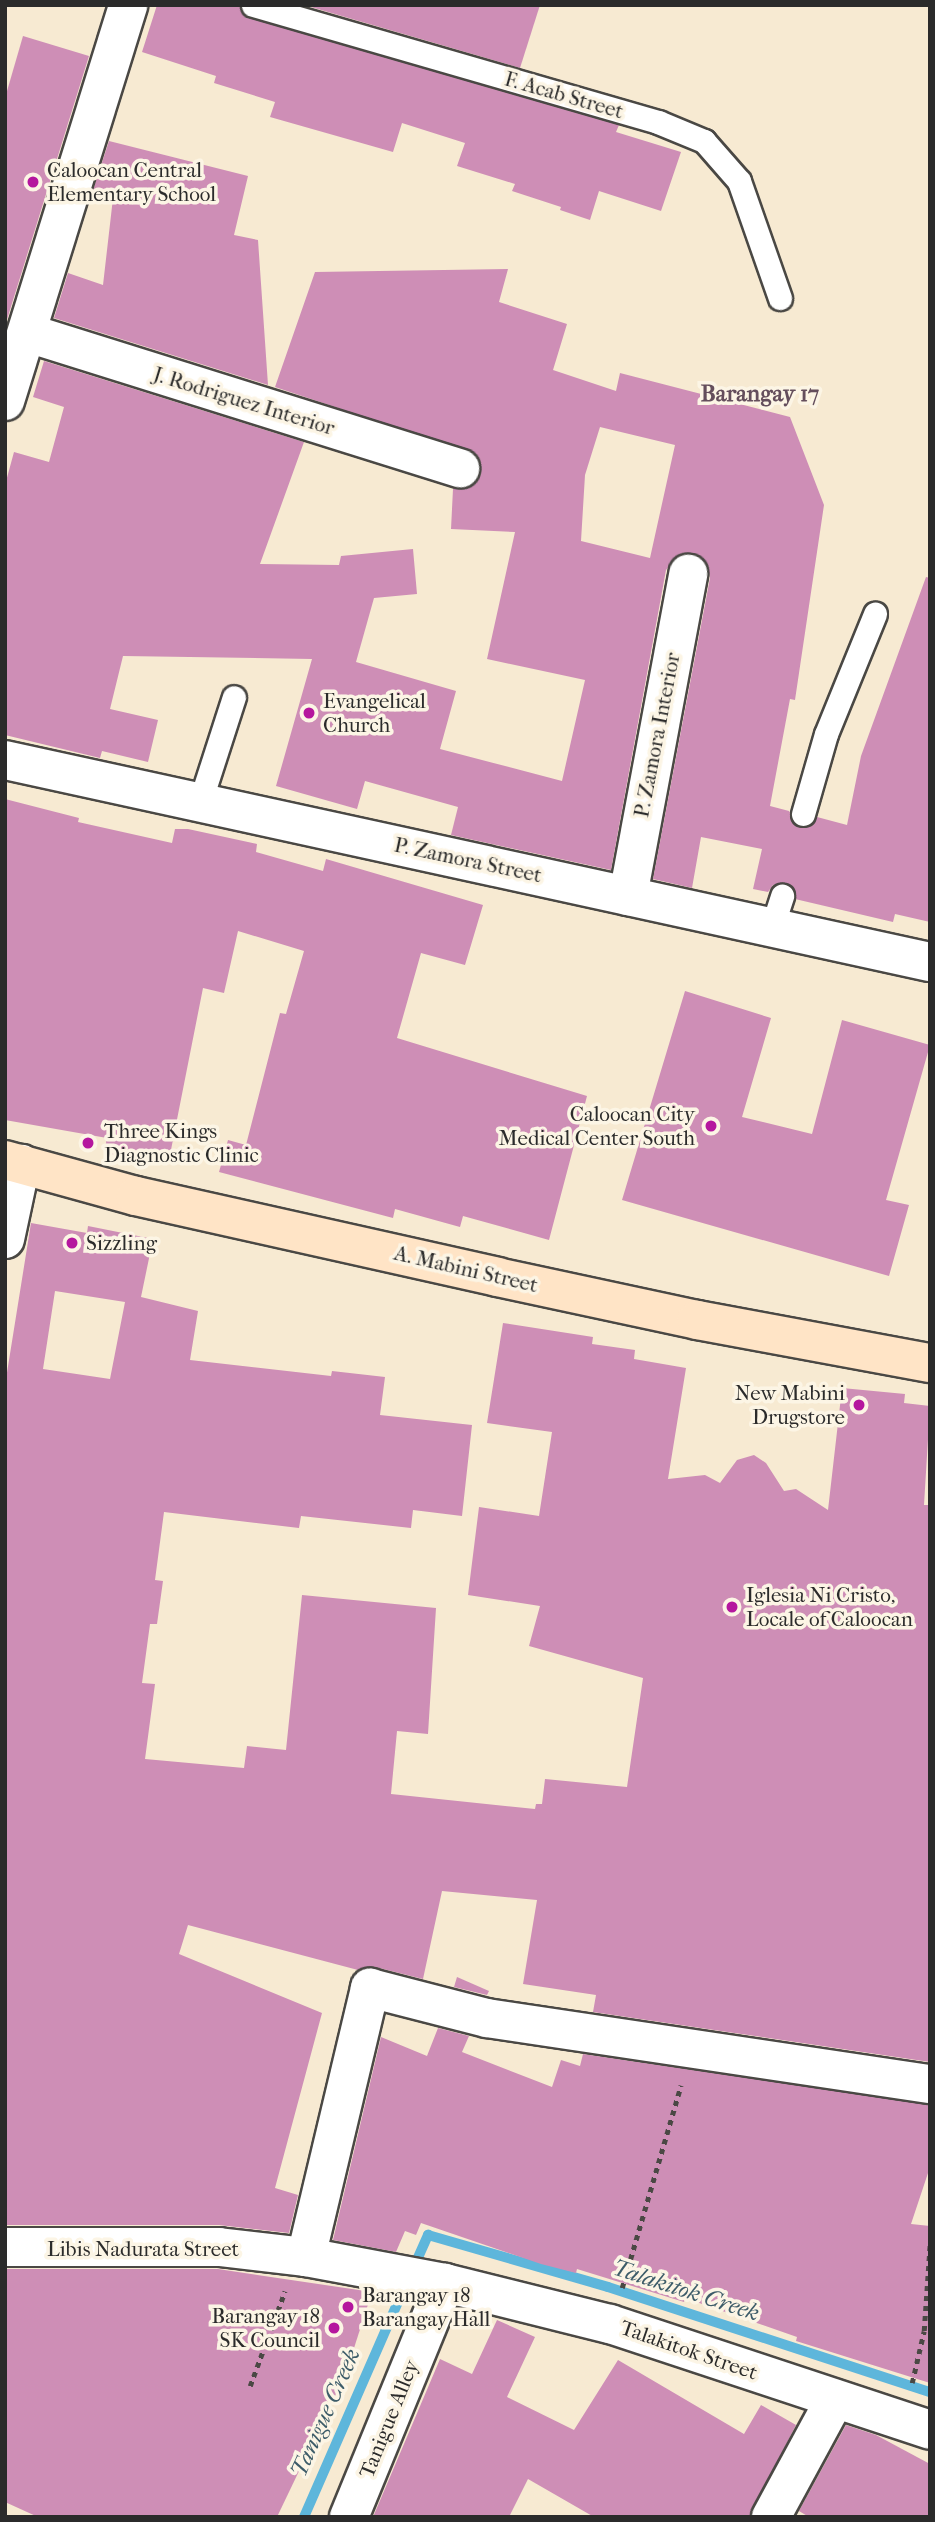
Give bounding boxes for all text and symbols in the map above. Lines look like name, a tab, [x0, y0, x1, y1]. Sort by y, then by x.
street label: F. Acab Street	[502, 66, 626, 124]
place label: Caloocan Central Elementary School	[47, 157, 216, 207]
marker: Caloocan Central Elementary School	[25, 174, 41, 190]
street label: J. Rodriguez Interior	[150, 361, 338, 441]
district label: Barangay 17	[701, 380, 819, 408]
street label: P. Zamora Interior	[629, 650, 685, 820]
place label: Evangelical Church	[323, 688, 426, 738]
marker: Evangelical Church	[301, 705, 317, 721]
street label: P. Zamora Street	[392, 832, 544, 888]
place label: Caloocan City Medical Center South	[499, 1101, 695, 1151]
marker: Caloocan City Medical Center South	[701, 1116, 721, 1136]
place label: Three Kings Diagnostic Clinic	[104, 1118, 259, 1168]
marker: Three Kings Diagnostic Clinic	[78, 1133, 98, 1153]
place label: Sizzling	[86, 1230, 157, 1256]
marker: Sizzling	[64, 1235, 80, 1251]
street label: A. Mabini Street	[392, 1240, 540, 1298]
place label: New Mabini Drugstore	[735, 1380, 845, 1430]
marker: New Mabini Drugstore	[851, 1397, 867, 1413]
place label: Iglesia Ni Cristo, Locale of Caloocan	[746, 1582, 913, 1632]
marker: Iglesia Ni Cristo, Locale of Caloocan	[724, 1599, 740, 1615]
street label: Libis Nadurata Street	[47, 2236, 239, 2262]
water label: Talakitok Creek	[609, 2254, 763, 2328]
place label: Barangay 18 Barangay Hall	[362, 2282, 490, 2332]
marker: Barangay 18 Barangay Hall	[340, 2299, 356, 2315]
place label: Barangay 18 SK Council	[211, 2303, 320, 2353]
street label: Talakitok Street	[617, 2315, 761, 2385]
marker: Barangay 18 SK Council	[326, 2320, 342, 2336]
water label: Tanigue Creek	[285, 2344, 367, 2482]
street label: Tanigue Alley	[354, 2356, 424, 2482]

